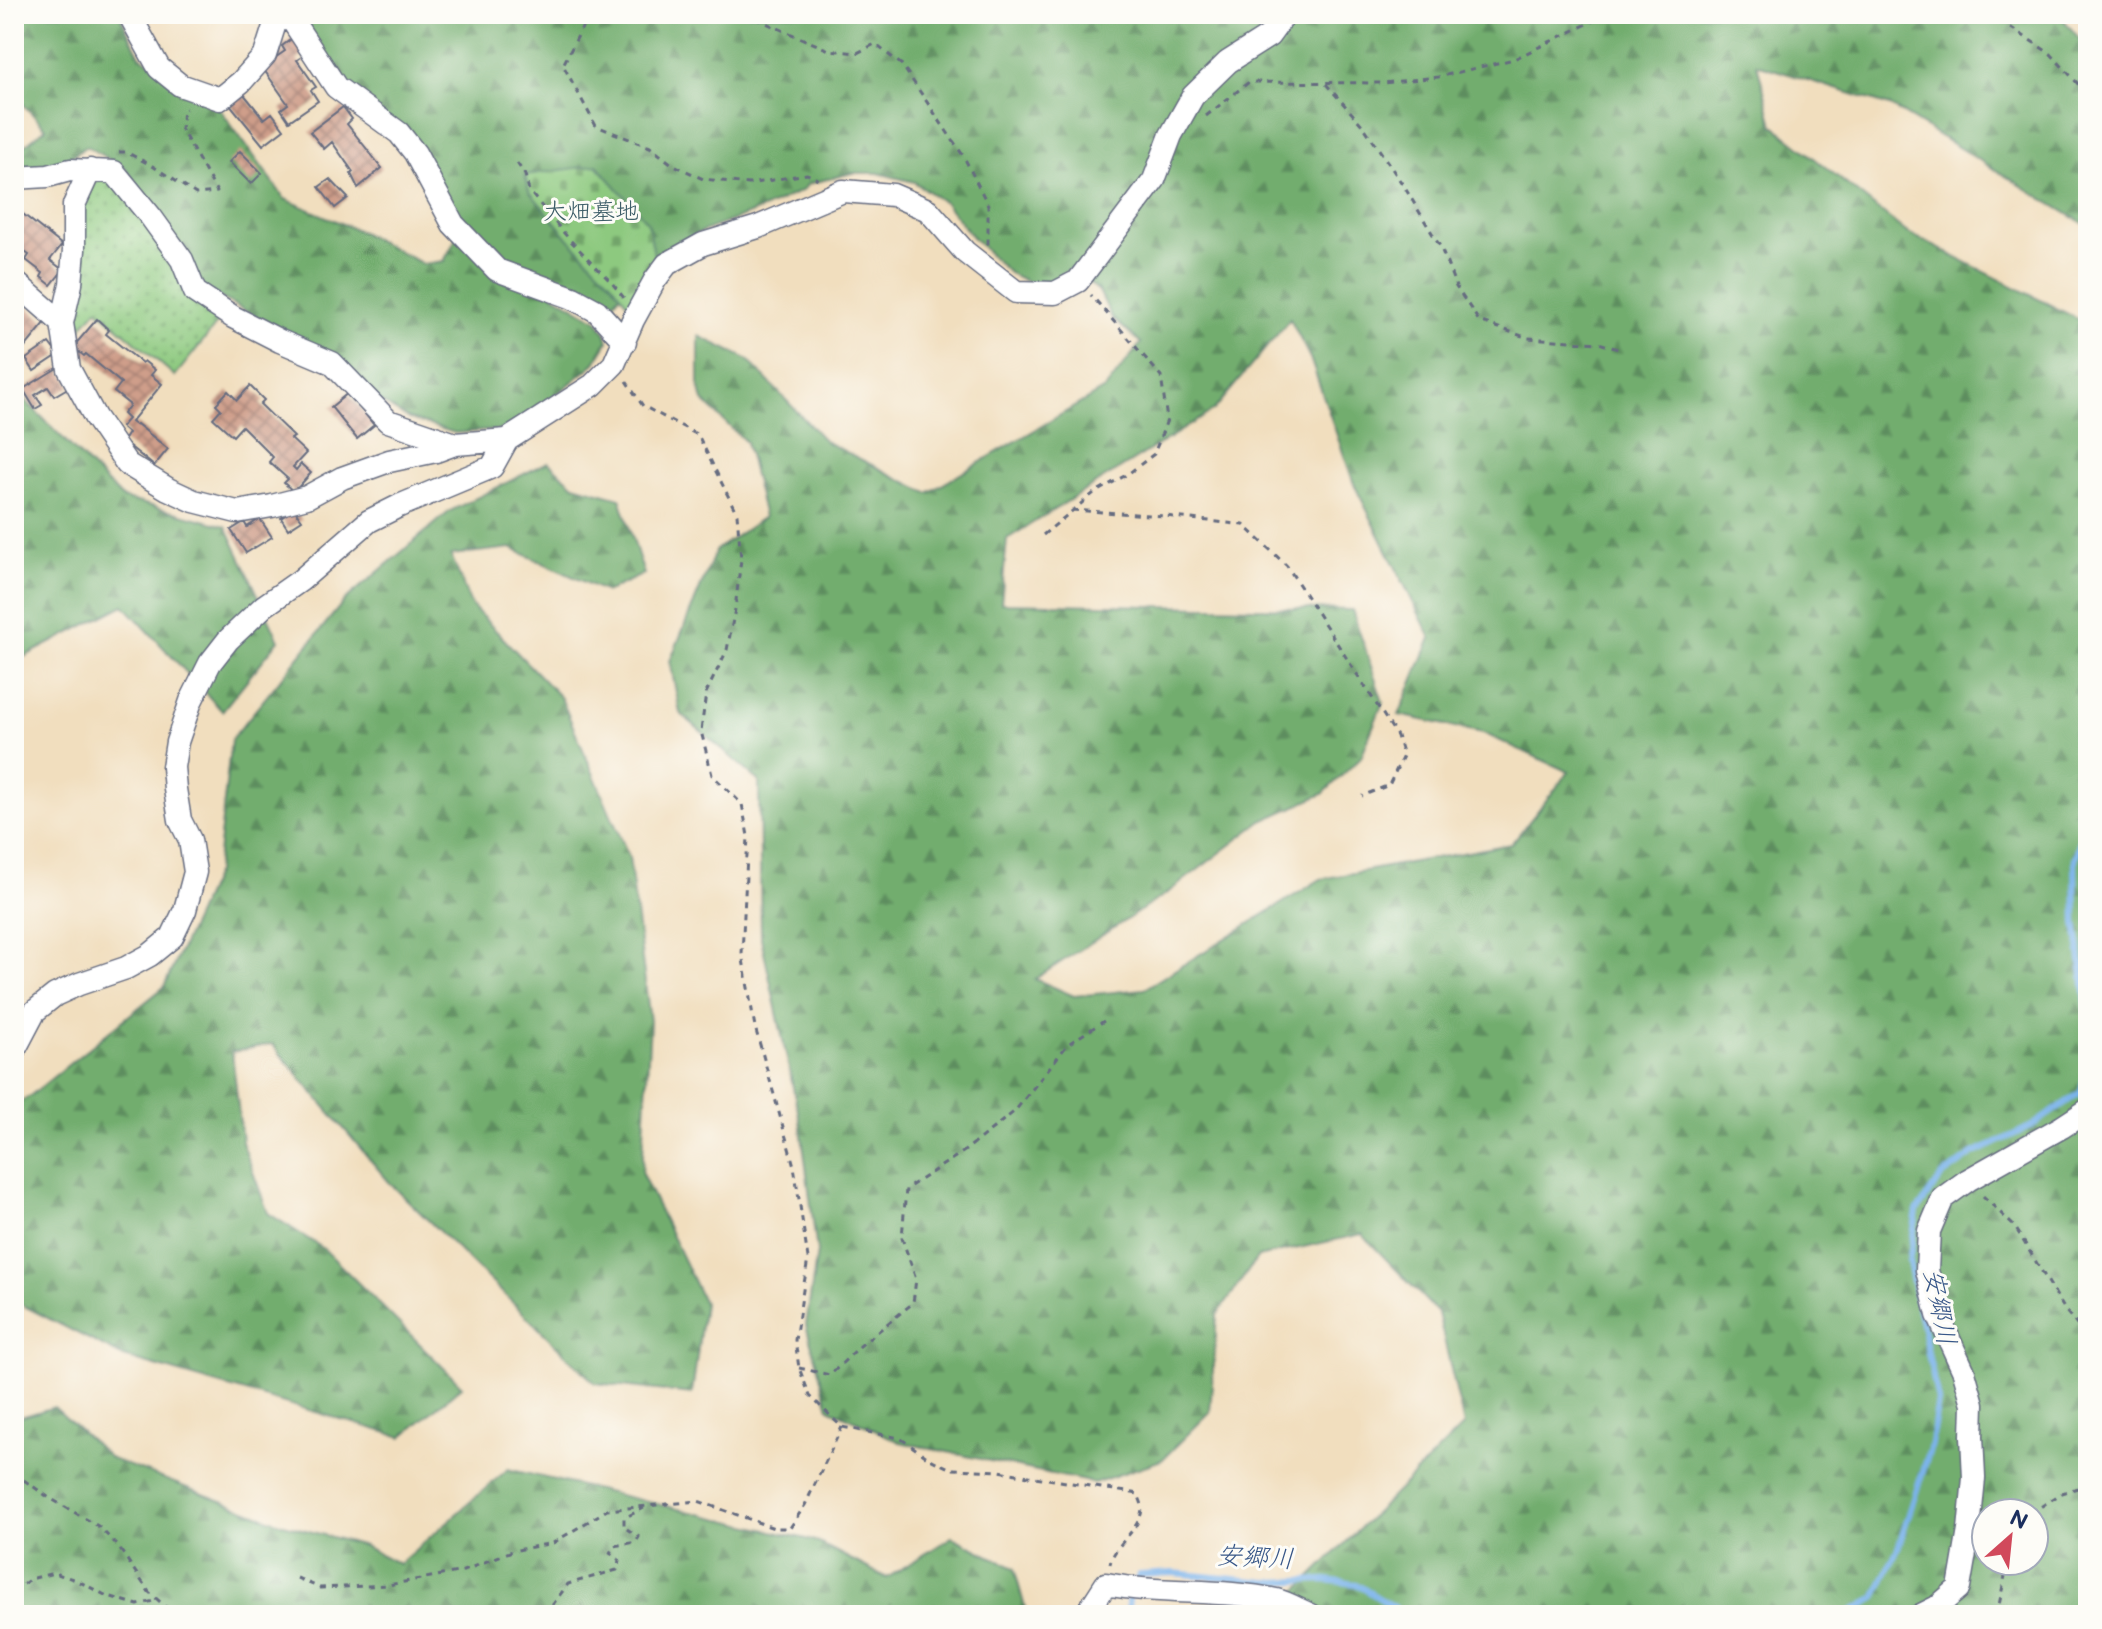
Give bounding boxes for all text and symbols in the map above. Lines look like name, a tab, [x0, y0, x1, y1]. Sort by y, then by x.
park label: 大畑墓地	[543, 197, 639, 226]
water label: 安郷川	[1916, 1266, 1962, 1348]
north arrow	[1970, 1497, 2050, 1577]
text: N	[2005, 1505, 2032, 1536]
water label: 安郷川	[1215, 1540, 1295, 1576]

